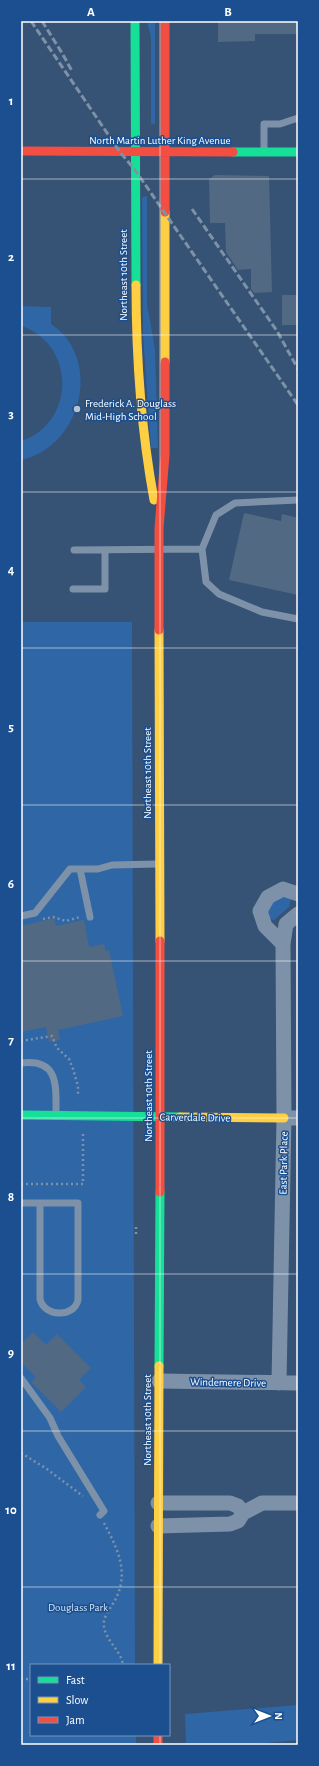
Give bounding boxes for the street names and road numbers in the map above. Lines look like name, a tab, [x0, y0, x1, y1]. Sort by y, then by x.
street label: North Martin Luther King Avenue	[89, 135, 231, 146]
street label: Northeast 10th Street	[118, 229, 129, 321]
street label: Northeast 10th Street	[142, 727, 153, 819]
street label: Northeast 10th Street	[143, 1050, 154, 1142]
street label: Carverdale Drive	[160, 1111, 230, 1124]
street label: East Park Place	[277, 1131, 290, 1195]
street label: Northeast 10th Street	[142, 1374, 153, 1466]
street label: Windemere Drive	[190, 1376, 266, 1389]

